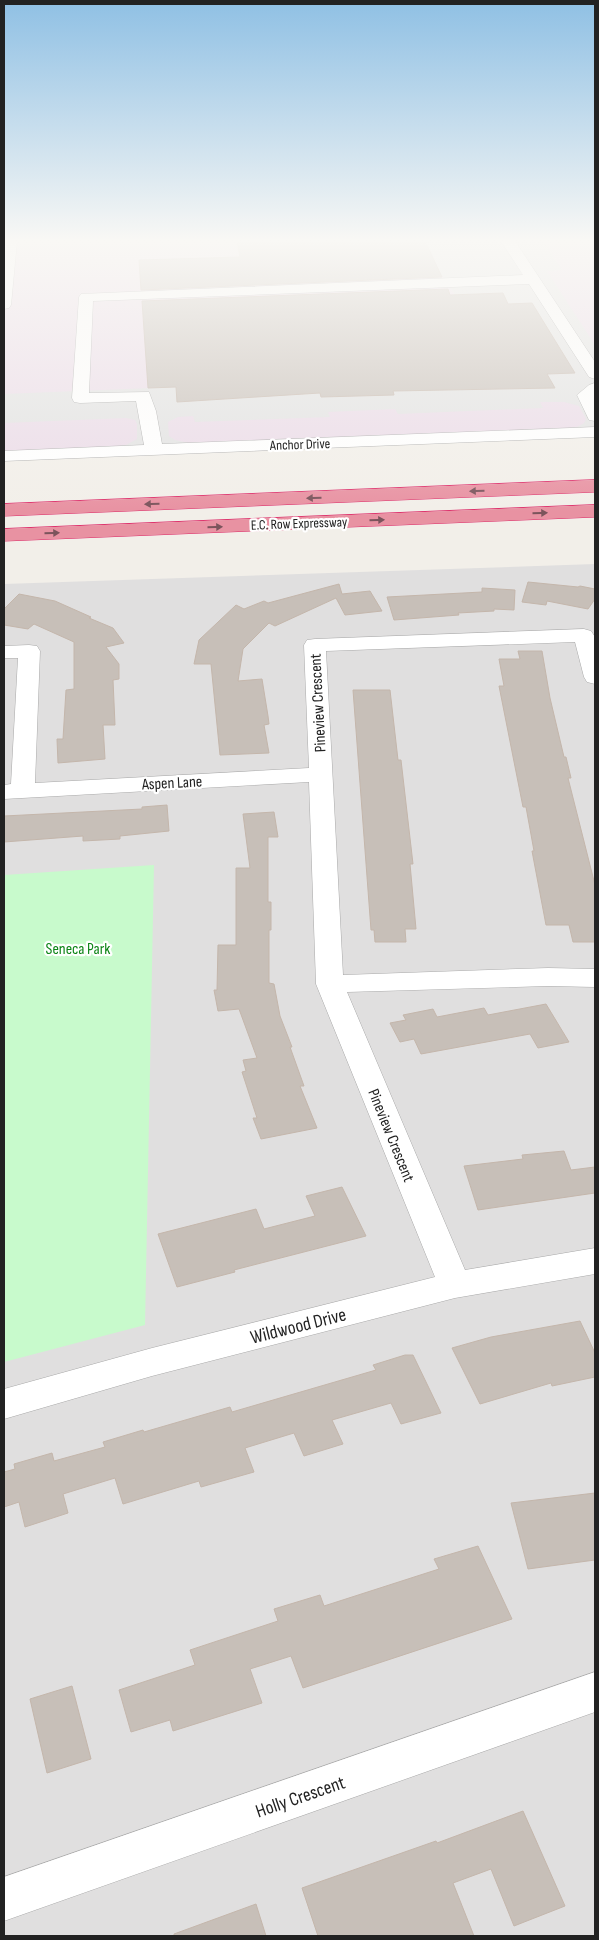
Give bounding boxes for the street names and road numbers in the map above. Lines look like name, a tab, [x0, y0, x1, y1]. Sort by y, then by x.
street label: Anchor Drive	[269, 435, 330, 454]
street label: E.C. Row Expressway	[251, 513, 348, 534]
street label: Pineview Crescent	[306, 653, 331, 753]
street label: Aspen Lane	[140, 772, 203, 795]
street label: Pineview Crescent	[363, 1086, 418, 1185]
street label: Wildwood Drive	[248, 1303, 349, 1349]
street label: Holly Crescent	[253, 1771, 348, 1823]

